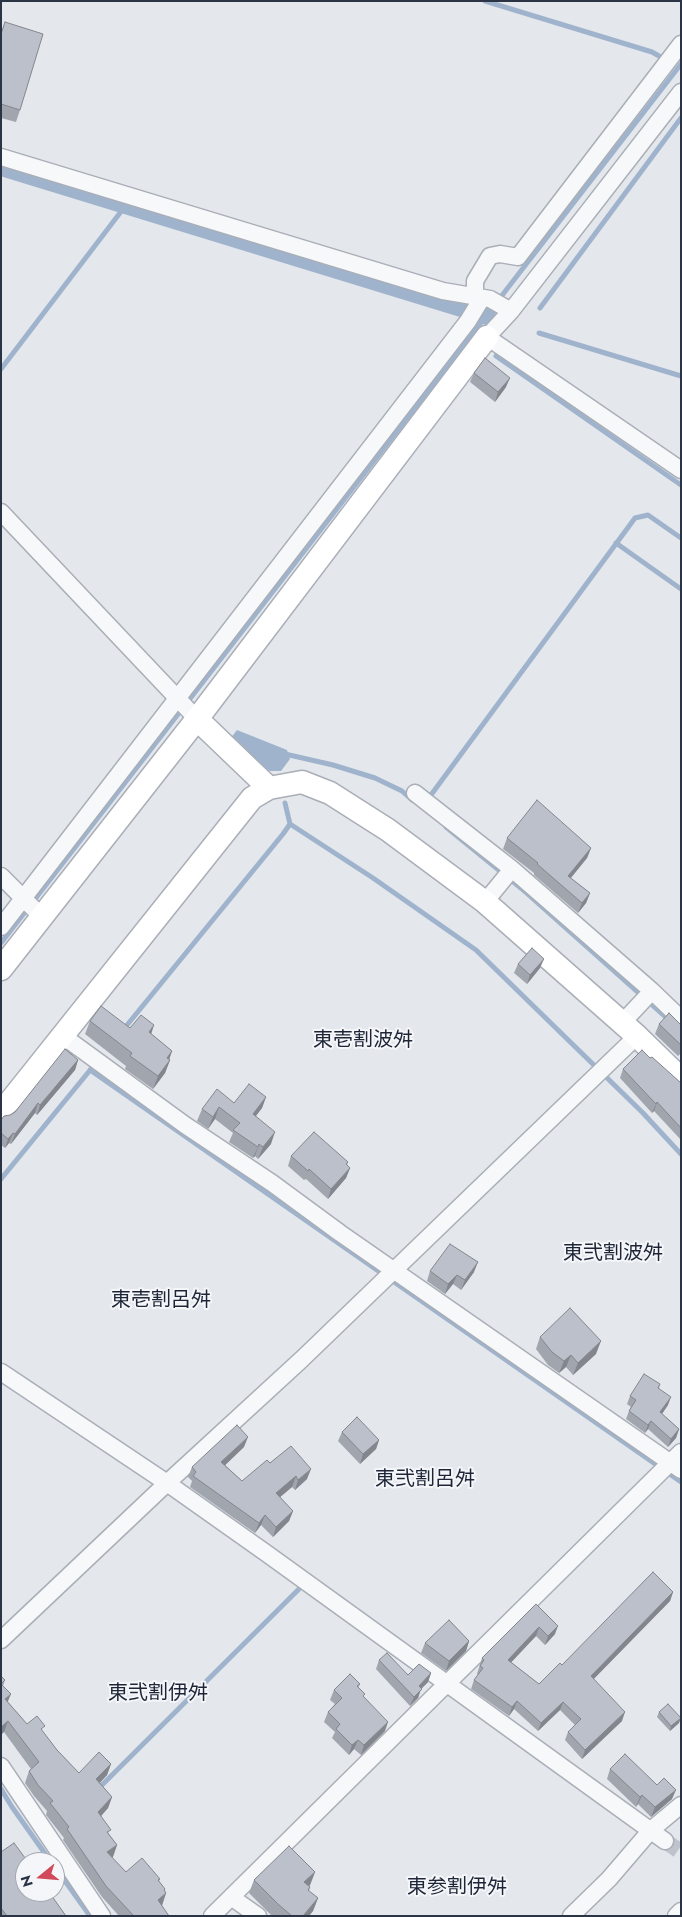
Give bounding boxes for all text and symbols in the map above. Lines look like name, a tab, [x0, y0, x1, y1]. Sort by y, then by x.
district label: 東壱割波舛	[313, 1029, 413, 1053]
district label: 東弐割波舛	[563, 1242, 663, 1266]
district label: 東壱割呂舛	[111, 1289, 211, 1313]
district label: 東弐割呂舛	[375, 1468, 475, 1492]
district label: 東弐割伊舛	[108, 1682, 208, 1706]
north arrow	[15, 1852, 65, 1902]
text: N	[15, 1873, 38, 1889]
district label: 東参割伊舛	[407, 1876, 507, 1900]

